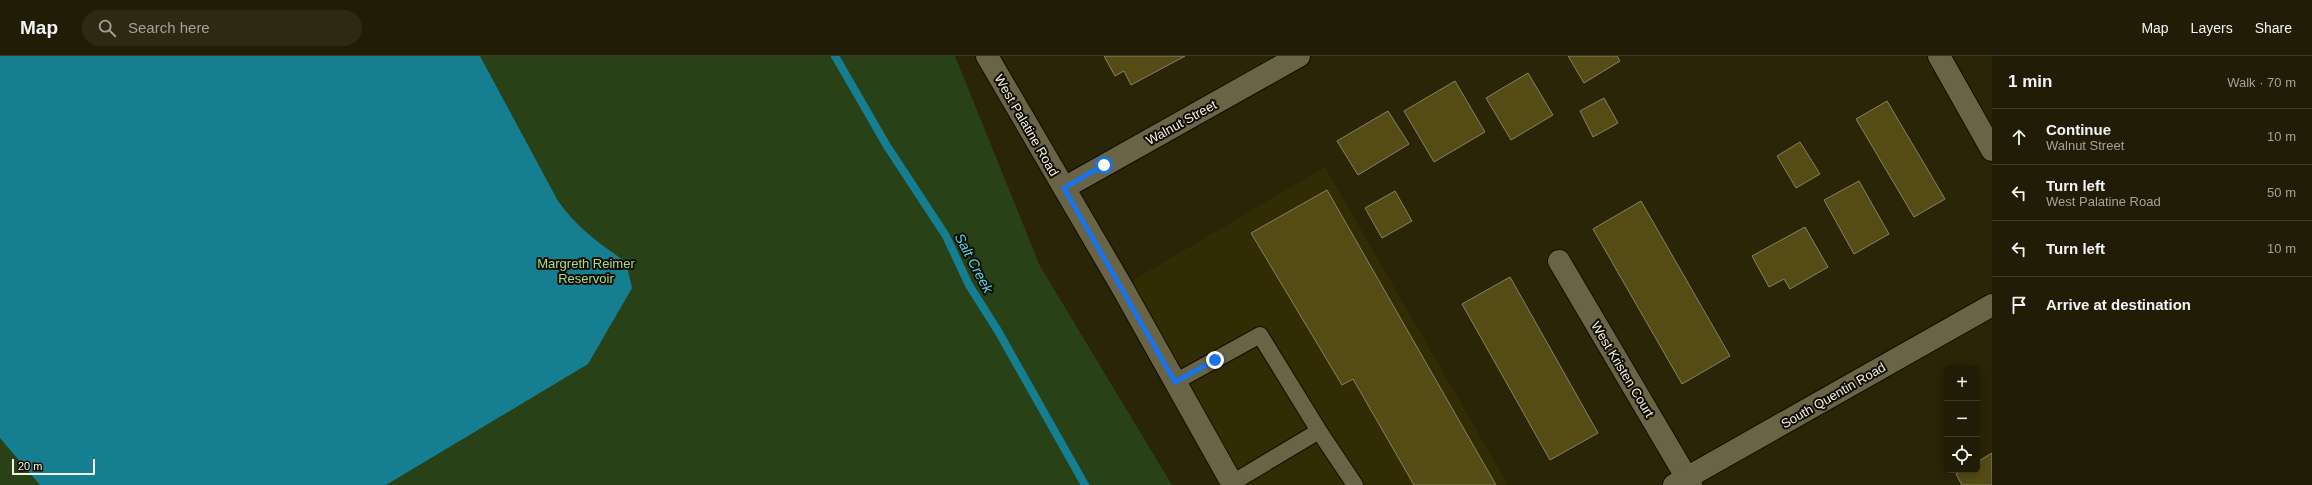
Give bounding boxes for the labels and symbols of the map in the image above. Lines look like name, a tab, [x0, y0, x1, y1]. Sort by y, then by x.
street label: West Palatine Road	[991, 72, 1062, 179]
street label: Walnut Street	[1143, 97, 1219, 148]
route start	[1095, 156, 1113, 174]
water label: Salt Creek	[952, 230, 997, 296]
park label: Margreth Reimer Reservoir	[537, 256, 635, 286]
street label: West Kristen Court	[1588, 319, 1657, 420]
route end	[1206, 351, 1224, 369]
street label: South Quentin Road	[1778, 359, 1888, 431]
scale bar	[12, 457, 95, 476]

